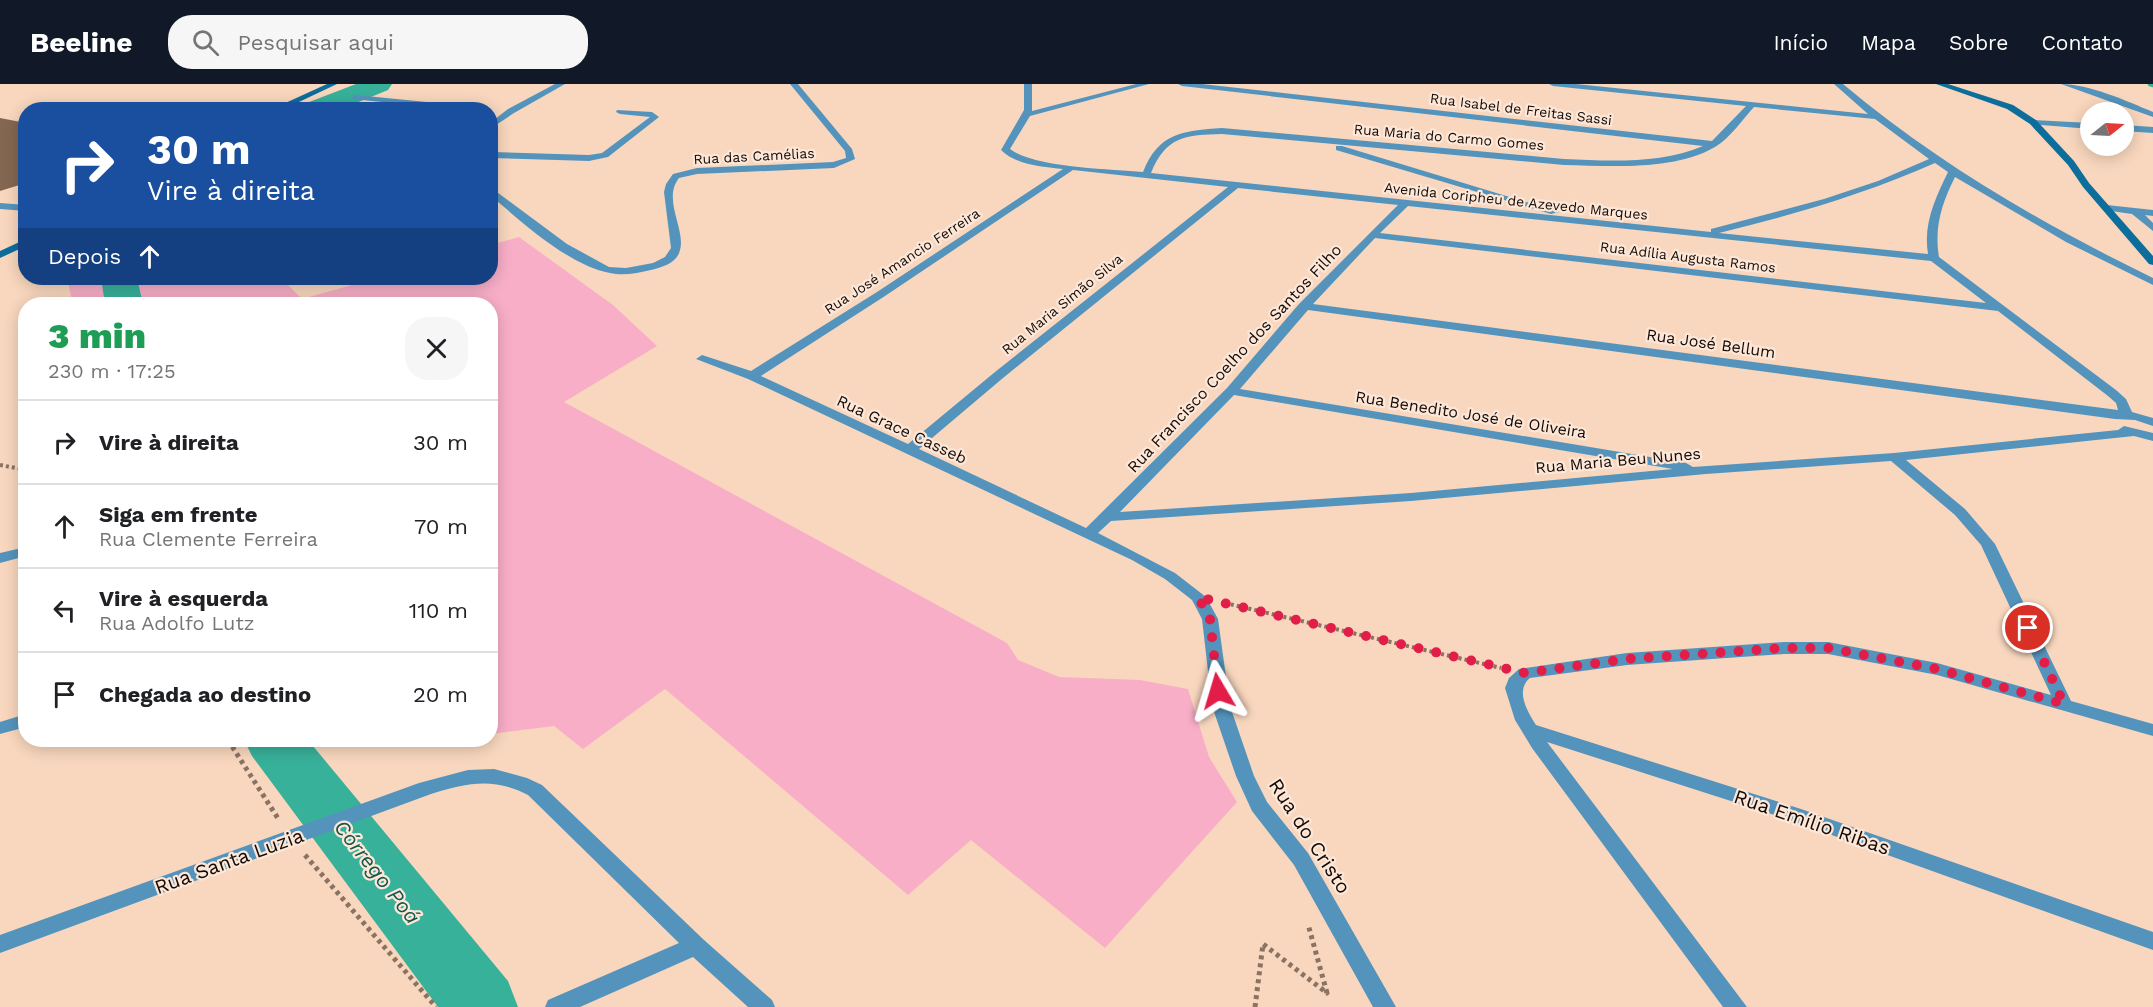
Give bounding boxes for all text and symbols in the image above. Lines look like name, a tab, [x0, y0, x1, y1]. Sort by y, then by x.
search box	[168, 15, 588, 69]
text: Beeline	[30, 26, 132, 59]
icon: search	[189, 26, 222, 59]
text: Pesquisar aqui	[237, 30, 394, 55]
text: Início	[1773, 30, 1828, 55]
text: Mapa	[1861, 30, 1916, 55]
text: Sobre	[1949, 30, 2008, 55]
text: Contato	[2041, 30, 2123, 55]
street label: Rua Isabel de Freitas Sassi	[1429, 90, 1613, 128]
north arrow	[2080, 102, 2134, 156]
map controls	[2080, 102, 2134, 156]
street label: Rua Maria do Carmo Gomes	[1353, 121, 1545, 153]
text: 30 m	[147, 125, 251, 174]
icon: right	[48, 126, 126, 204]
street label: Rua das Camélias	[693, 145, 815, 167]
text: Vire à direita	[147, 175, 315, 207]
street label: Avenida Coripheu de Azevedo Marques	[1383, 179, 1649, 223]
street label: Rua José Amancio Ferreira	[821, 205, 983, 317]
street label: Rua Adília Augusta Ramos	[1599, 238, 1777, 276]
icon: ahead	[133, 240, 166, 273]
street label: Rua Francisco Coelho dos Santos Filho	[1123, 240, 1345, 476]
text: Depois	[48, 244, 121, 269]
street label: Rua Maria Simão Silva	[998, 250, 1126, 358]
text: 3 min	[48, 315, 146, 357]
button: close	[405, 317, 468, 380]
street label: Rua José Bellum	[1645, 325, 1777, 362]
text: 230 m · 17:25	[48, 359, 176, 383]
street label: Rua Benedito José de Oliveira	[1354, 387, 1588, 442]
street label: Rua Grace Casseb	[834, 391, 970, 468]
icon: right	[48, 426, 81, 459]
text: Vire à direita	[99, 430, 239, 455]
text: 30 m	[413, 430, 468, 455]
street label: Rua Maria Beu Nunes	[1534, 444, 1702, 477]
text: Siga em frente	[99, 502, 257, 527]
icon: ahead	[48, 510, 81, 543]
text: 70 m	[414, 514, 468, 539]
text: Rua Clemente Ferreira	[99, 527, 318, 551]
text: Vire à esquerda	[99, 586, 268, 611]
icon: left	[48, 594, 81, 627]
text: 110 m	[409, 598, 468, 623]
pin	[2002, 602, 2053, 653]
text: Rua Adolfo Lutz	[99, 611, 255, 635]
icon: arrive	[2011, 611, 2044, 644]
position arrow	[1186, 659, 1250, 723]
icon: arrive	[48, 678, 81, 711]
text: Chegada ao destino	[99, 682, 311, 707]
text: 20 m	[413, 682, 468, 707]
street label: Rua do Cristo	[1264, 774, 1356, 898]
street label: Rua Emílio Ribas	[1731, 784, 1893, 860]
water label: Córrego Poá	[329, 815, 426, 929]
street label: Rua Santa Luzia	[151, 823, 307, 899]

